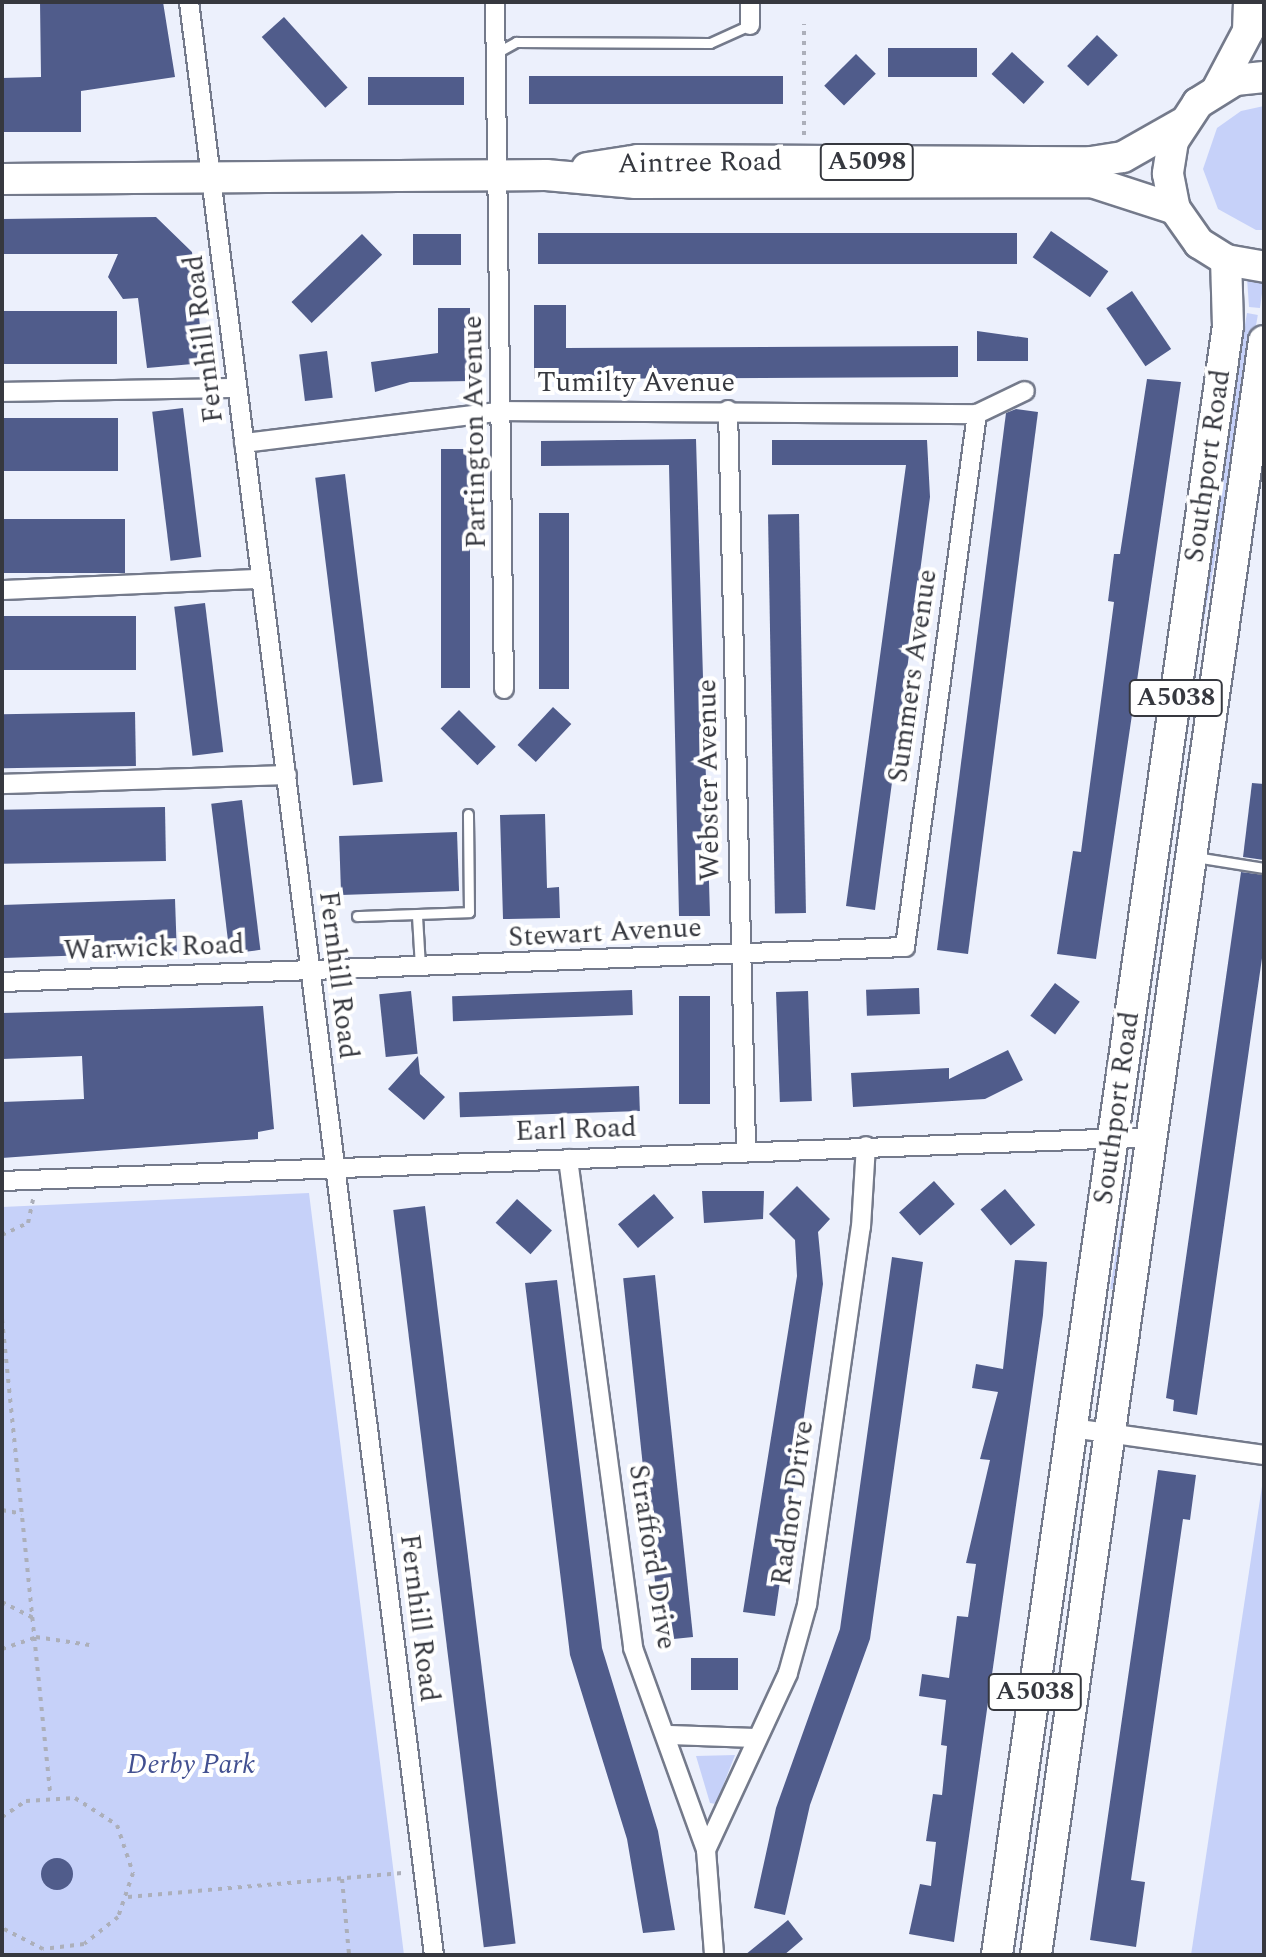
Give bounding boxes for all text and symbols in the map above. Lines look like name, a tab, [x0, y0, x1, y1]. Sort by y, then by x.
road number: A5098	[819, 140, 915, 184]
street label: Aintree Road	[617, 145, 783, 181]
street label: Fernhill Road	[177, 253, 231, 425]
street label: Partington Avenue	[456, 315, 494, 549]
street label: Tumilty Avenue	[537, 366, 735, 400]
street label: Southport Road	[1178, 367, 1238, 565]
street label: Summers Avenue	[881, 567, 945, 785]
road number: A5038	[1128, 676, 1224, 720]
street label: Webster Avenue	[690, 679, 728, 881]
street label: Fernhill Road	[311, 889, 365, 1061]
street label: Stewart Avenue	[507, 911, 703, 955]
street label: Warwick Road	[63, 928, 245, 968]
street label: Southport Road	[1087, 1009, 1147, 1207]
street label: Earl Road	[515, 1111, 637, 1149]
street label: Radnor Drive	[765, 1418, 821, 1588]
street label: Strafford Drive	[621, 1462, 683, 1652]
street label: Fernhill Road	[392, 1532, 446, 1704]
road number: A5038	[987, 1670, 1083, 1714]
park label: Derby Park	[127, 1748, 255, 1782]

